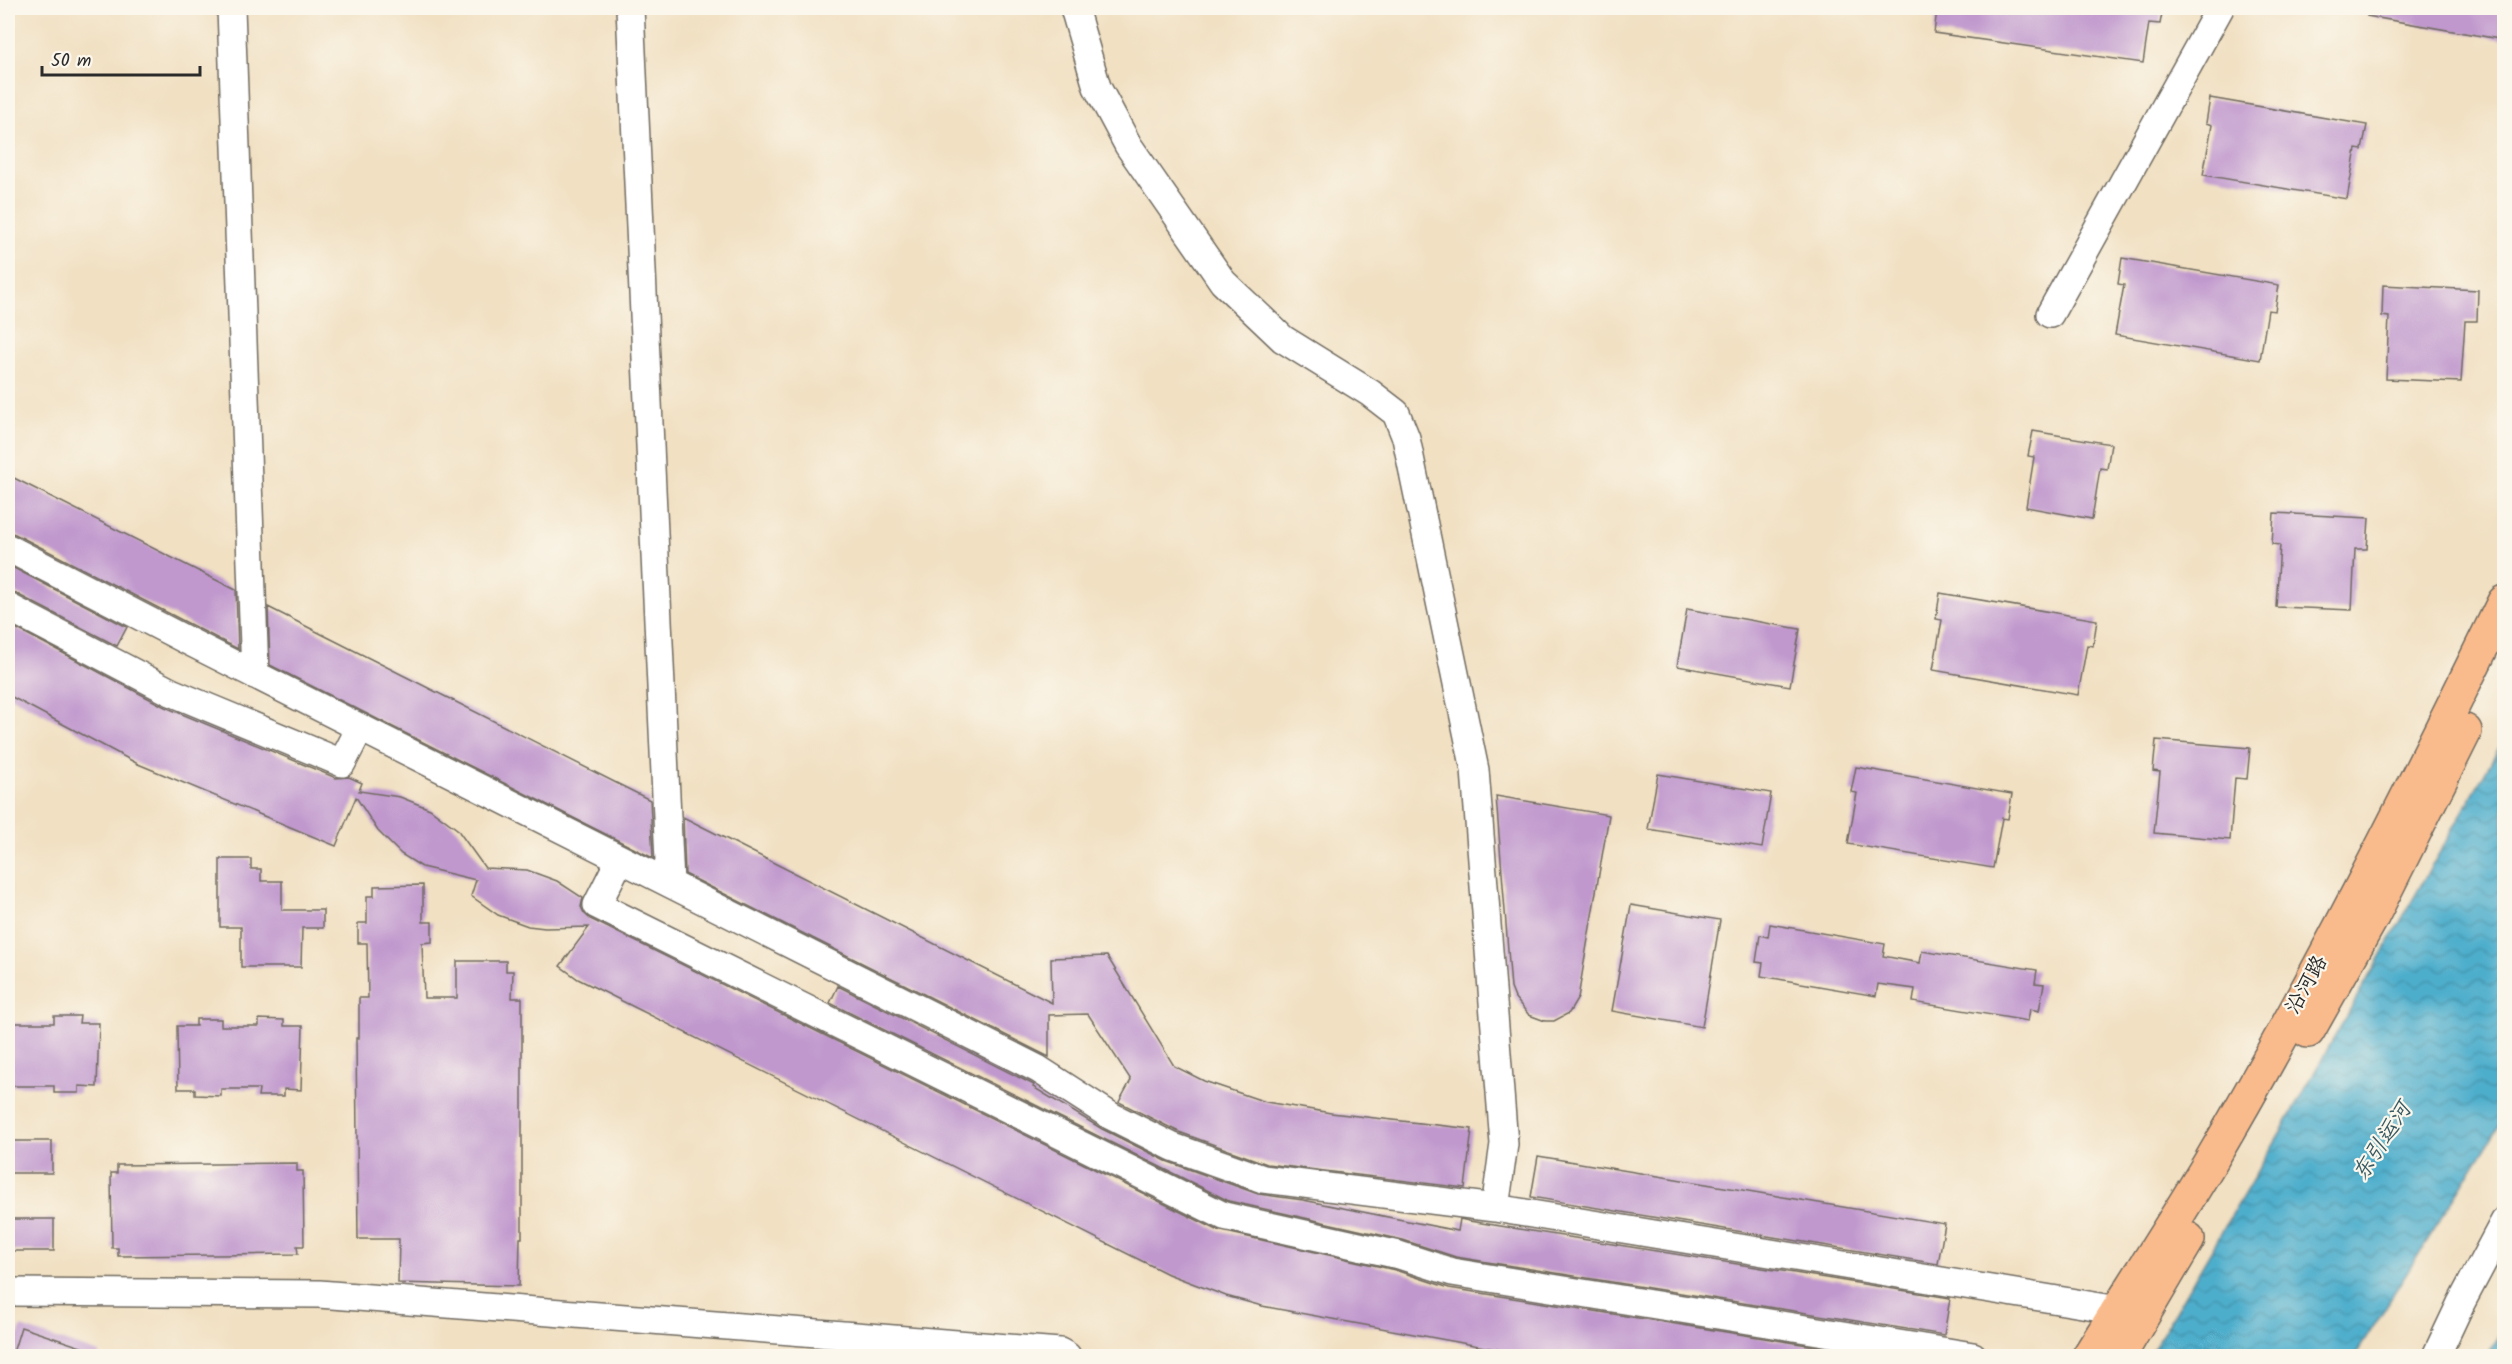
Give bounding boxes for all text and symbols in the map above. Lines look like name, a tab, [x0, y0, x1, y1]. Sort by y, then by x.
scale bar	[42, 39, 200, 77]
text: 50 m	[51, 47, 91, 76]
street label: 沿河路	[2277, 949, 2337, 1021]
water label: 东引运河	[2344, 1093, 2423, 1188]

